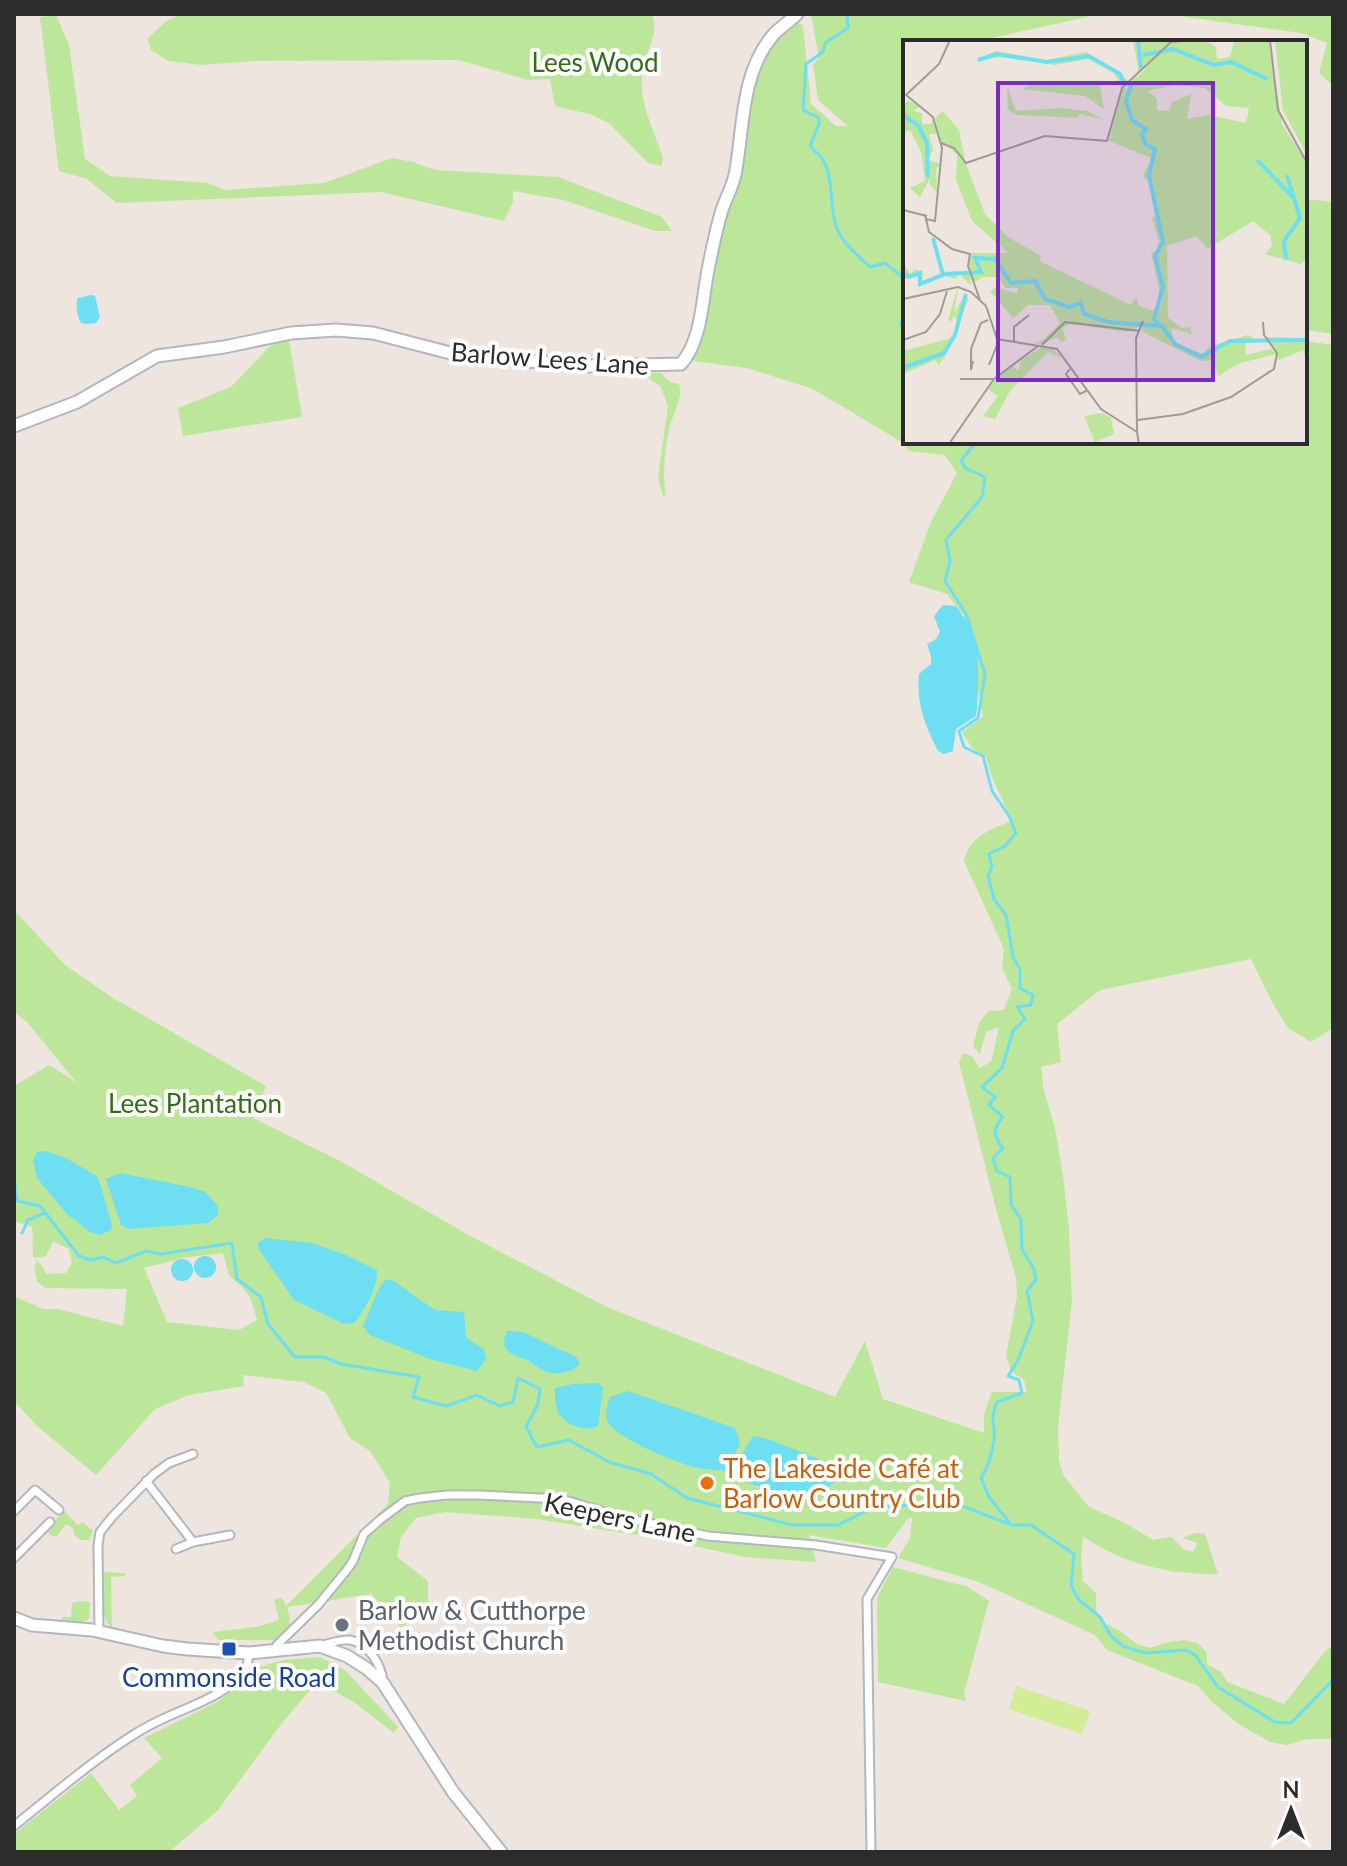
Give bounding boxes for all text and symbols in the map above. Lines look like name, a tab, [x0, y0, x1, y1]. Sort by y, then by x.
inset map	[903, 40, 1307, 444]
park label: Lees Wood	[532, 46, 658, 78]
street label: Barlow Lees Lane	[450, 335, 650, 381]
park label: Lees Plantation	[108, 1087, 282, 1119]
place label: The Lakeside Café at Barlow Country Club	[723, 1452, 961, 1514]
marker: The Lakeside Café at Barlow Country Club	[698, 1474, 716, 1492]
street label: Keepers Lane	[541, 1485, 699, 1549]
place label: Barlow & Cutthorpe Methodist Church	[358, 1594, 586, 1656]
marker: Barlow & Cutthorpe Methodist Church	[333, 1616, 351, 1634]
marker: Commonside Road	[220, 1640, 238, 1658]
place label: Commonside Road	[122, 1661, 336, 1693]
north arrow	[1251, 1770, 1331, 1850]
text: N	[1283, 1776, 1299, 1803]

